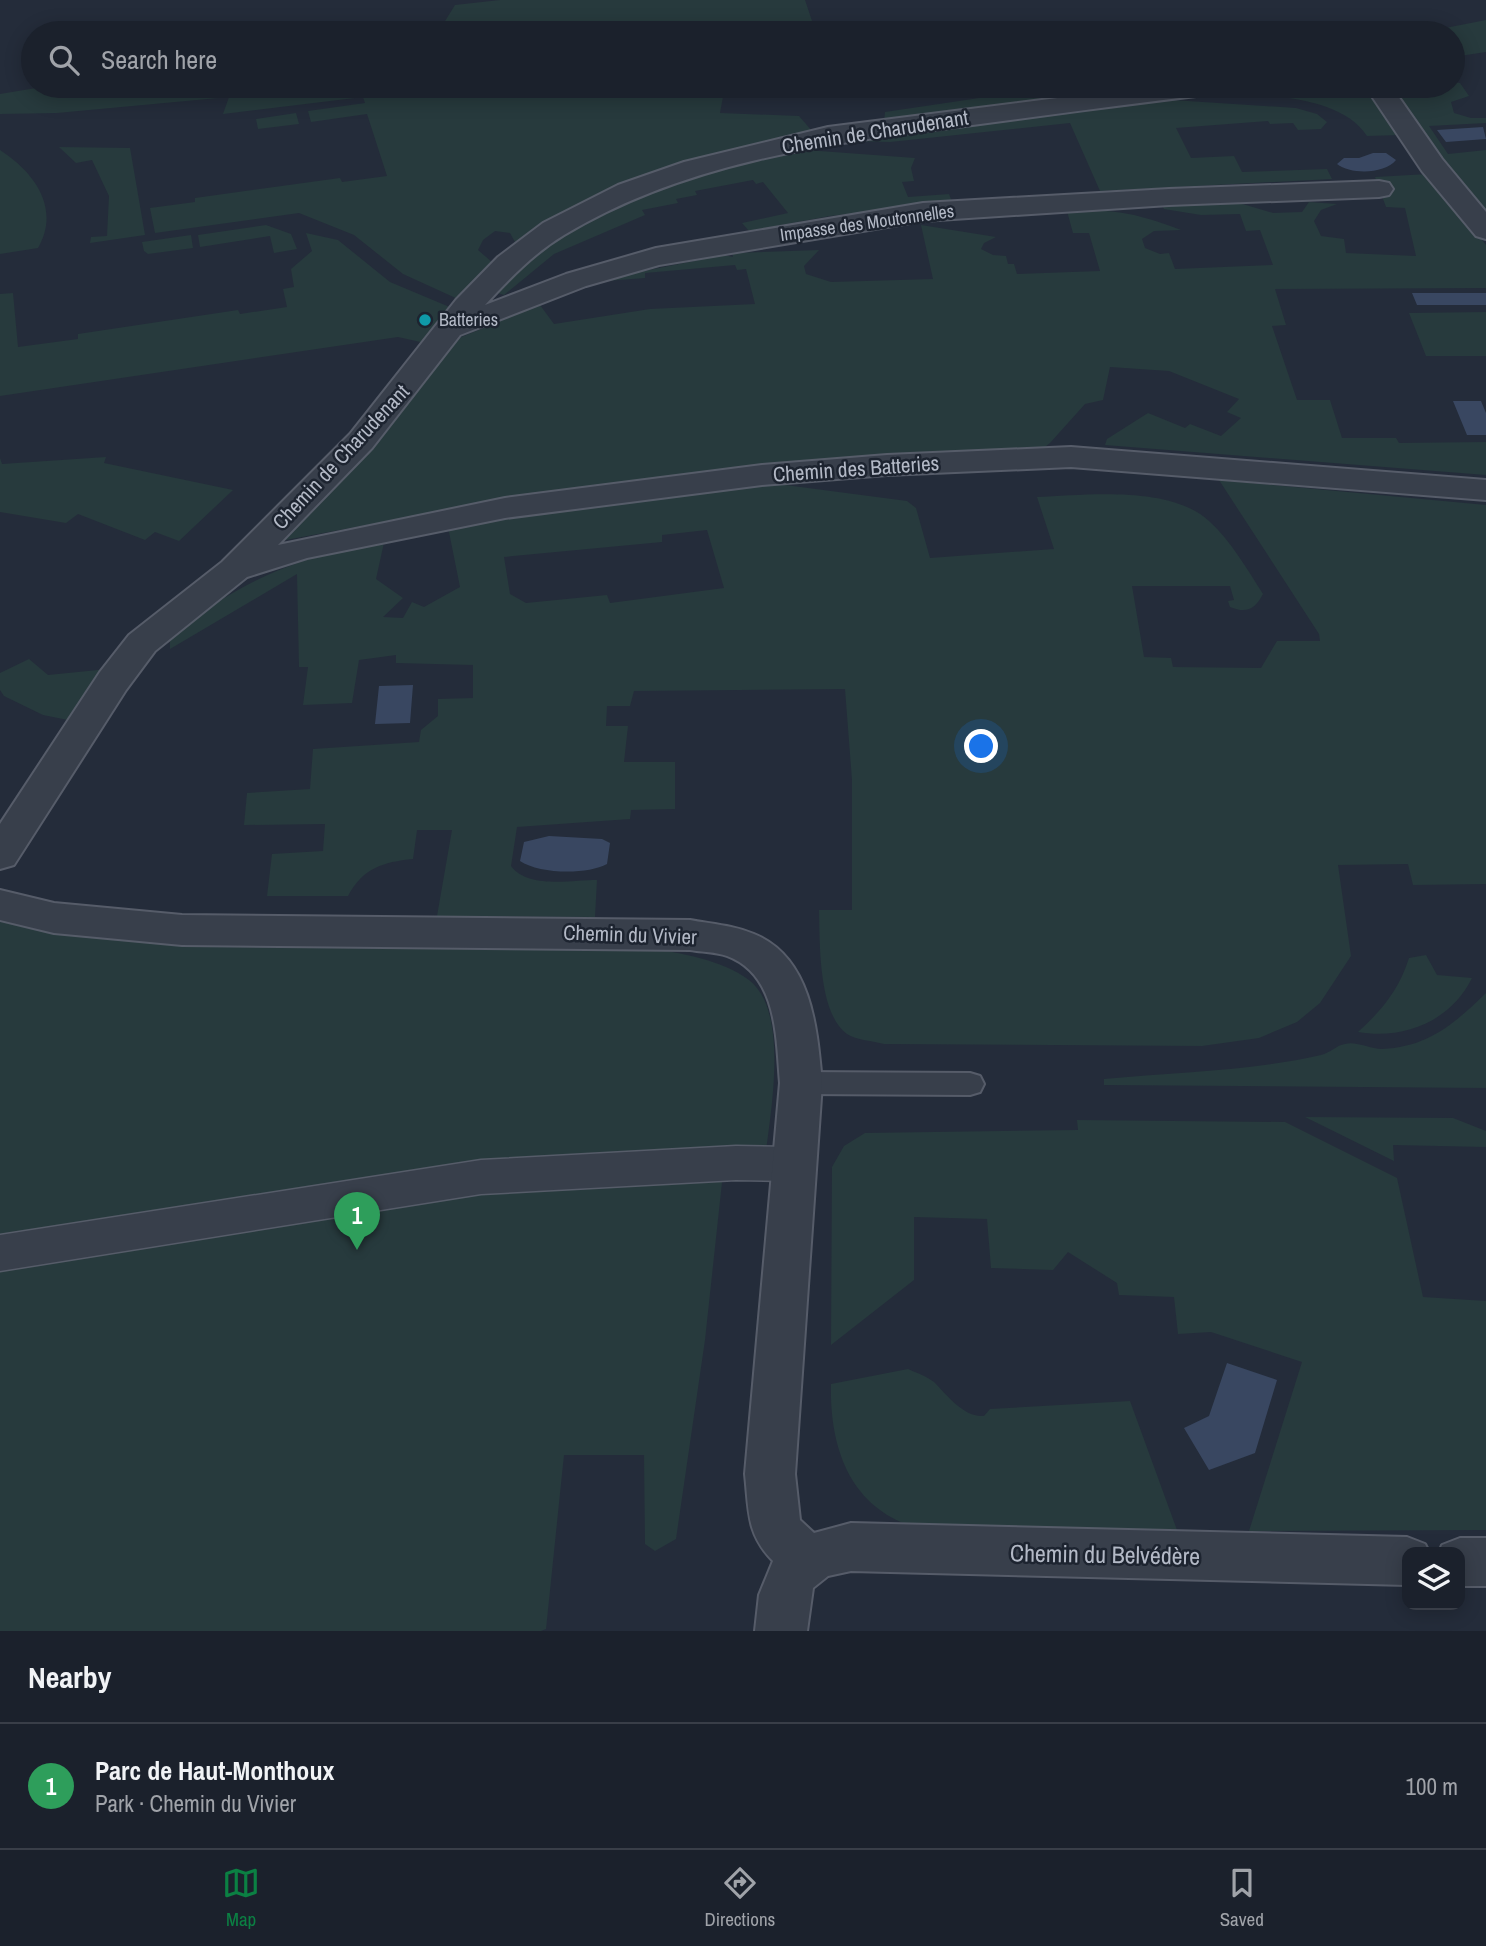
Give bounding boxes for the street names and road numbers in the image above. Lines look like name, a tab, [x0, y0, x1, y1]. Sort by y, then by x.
street label: Chemin de Charudenant	[780, 102, 971, 161]
street label: Impasse des Moutonnelles	[778, 198, 956, 247]
street label: Chemin de Charudenant	[266, 378, 416, 536]
street label: Chemin des Batteries	[772, 448, 940, 489]
street label: Chemin du Vivier	[563, 918, 698, 951]
street label: Chemin du Belvédère	[1010, 1536, 1200, 1572]

